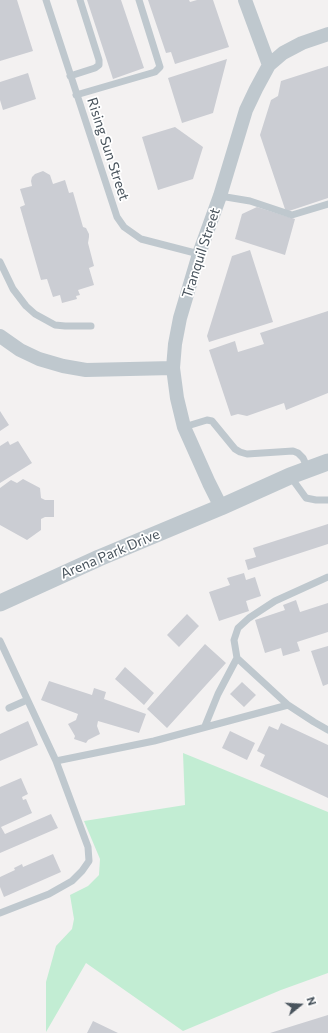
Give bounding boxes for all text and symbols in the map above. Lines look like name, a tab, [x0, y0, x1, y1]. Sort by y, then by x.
street label: Rising Sun Street	[83, 95, 133, 203]
street label: Tranquil Street	[178, 206, 224, 300]
street label: Arena Park Drive	[58, 526, 162, 582]
north arrow	[280, 985, 320, 1025]
text: N	[304, 995, 319, 1007]

